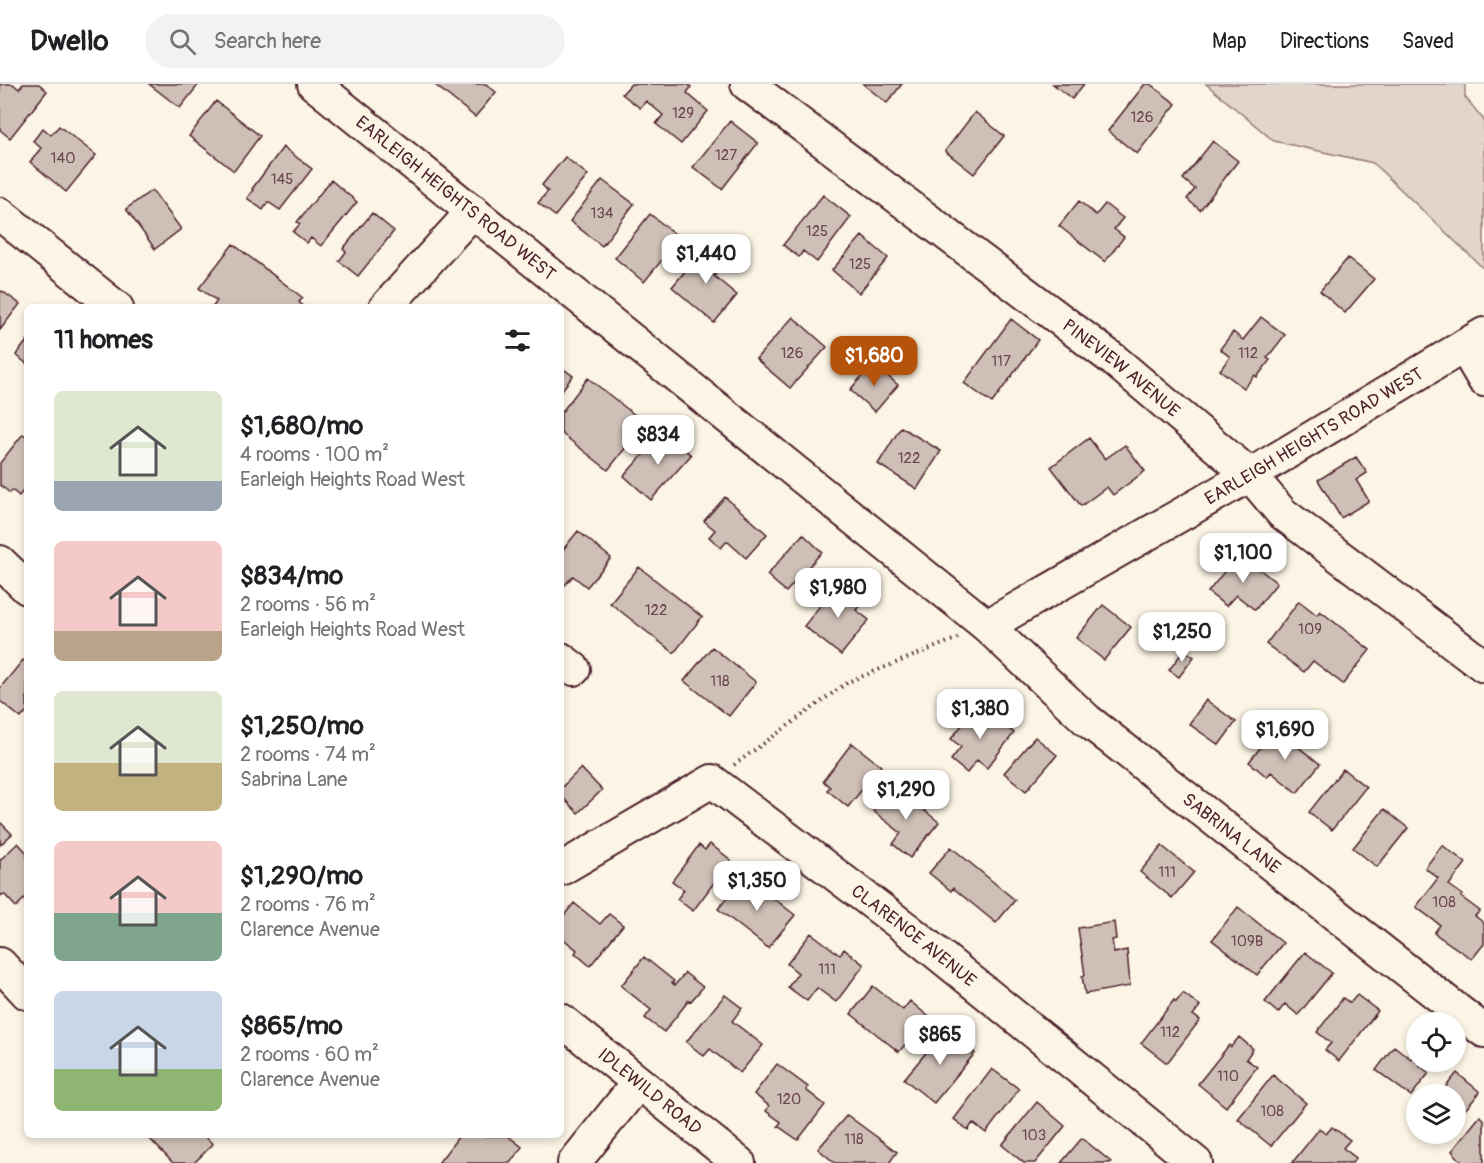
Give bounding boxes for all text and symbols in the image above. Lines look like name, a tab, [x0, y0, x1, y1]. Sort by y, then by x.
search box	[145, 14, 565, 68]
text: Dwello	[30, 24, 109, 59]
icon: search	[166, 25, 199, 58]
text: Search here	[214, 27, 321, 55]
text: Map	[1212, 28, 1247, 55]
text: Directions	[1280, 28, 1369, 55]
text: Saved	[1402, 28, 1454, 55]
house number: 129	[672, 104, 694, 123]
house number: 126	[1131, 108, 1153, 127]
street label: EARLEIGH HEIGHTS ROAD WEST	[351, 111, 560, 286]
house number: 127	[715, 146, 737, 165]
house number: 140	[51, 149, 75, 168]
house number: 145	[271, 170, 293, 189]
house number: 134	[591, 204, 614, 223]
house number: 125	[806, 222, 828, 241]
pin: $1,440	[657, 234, 755, 285]
text: $1,440	[676, 241, 736, 266]
house number: 125	[849, 255, 871, 274]
street label: PINEVIEW AVENUE	[1058, 314, 1185, 422]
text: 11 homes	[54, 324, 153, 356]
icon: filters	[501, 324, 534, 357]
pin: $1,680	[825, 336, 923, 387]
text: $1,680	[844, 343, 904, 368]
house number: 126	[781, 344, 803, 363]
house number: 112	[1238, 344, 1258, 363]
house number: 117	[991, 352, 1011, 371]
street label: EARLEIGH HEIGHTS ROAD WEST	[1201, 362, 1427, 510]
text: $1,680/mo	[240, 410, 363, 442]
icon: home	[102, 415, 174, 487]
pin: $834	[622, 415, 694, 466]
text: $834	[636, 422, 680, 447]
text: 4 rooms · 100 m²	[240, 442, 389, 467]
house number: 122	[898, 449, 920, 468]
text: Earleigh Heights Road West	[240, 467, 465, 492]
pin: $1,100	[1194, 533, 1292, 584]
text: $1,100	[1214, 540, 1272, 565]
text: $834/mo	[240, 560, 343, 592]
icon: home	[102, 565, 174, 637]
pin: $1,980	[789, 568, 887, 619]
text: $1,980	[809, 575, 867, 600]
text: 2 rooms · 56 m²	[240, 592, 376, 617]
house number: 122	[645, 601, 667, 620]
pin: $1,250	[1133, 612, 1231, 663]
text: Earleigh Heights Road West	[240, 617, 465, 642]
text: $1,250	[1152, 619, 1212, 644]
house number: 109	[1298, 620, 1322, 639]
house number: 118	[710, 672, 730, 691]
pin: $1,380	[931, 689, 1029, 740]
text: $1,380	[951, 696, 1009, 721]
text: $1,250/mo	[240, 710, 364, 742]
pin: $1,690	[1236, 710, 1334, 761]
icon: home	[102, 715, 174, 787]
text: $1,690	[1255, 717, 1315, 742]
text: 2 rooms · 74 m²	[240, 742, 376, 767]
text: Sabrina Lane	[240, 767, 347, 792]
pin: $1,290	[857, 770, 955, 821]
text: $1,290	[877, 777, 935, 802]
street label: SABRINA LANE	[1178, 788, 1285, 879]
text: $1,290/mo	[240, 860, 363, 892]
pin: $1,350	[708, 861, 806, 912]
house number: 111	[1158, 863, 1176, 882]
icon: home	[102, 865, 174, 937]
text: $1,350	[727, 868, 787, 893]
street label: CLARENCE AVENUE	[847, 879, 981, 992]
text: 2 rooms · 76 m²	[240, 892, 376, 917]
house number: 108	[1432, 893, 1456, 912]
text: Clarence Avenue	[240, 917, 380, 942]
house number: 109B	[1231, 932, 1263, 951]
house number: 111	[818, 960, 836, 979]
text: $865/mo	[240, 1010, 343, 1042]
map controls	[1406, 1012, 1466, 1144]
button: locate	[1406, 1012, 1466, 1072]
icon: home	[102, 1015, 174, 1087]
pin: $865	[904, 1015, 976, 1066]
text: $865	[918, 1022, 962, 1047]
house number: 112	[1160, 1023, 1180, 1042]
text: 2 rooms · 60 m²	[240, 1042, 379, 1067]
street label: IDLEWILD ROAD	[593, 1043, 706, 1140]
text: Clarence Avenue	[240, 1067, 380, 1092]
house number: 110	[1217, 1067, 1239, 1086]
button: layers	[1406, 1084, 1466, 1144]
house number: 120	[777, 1090, 801, 1109]
house number: 108	[1260, 1102, 1284, 1121]
house number: 103	[1022, 1126, 1046, 1145]
house number: 118	[844, 1130, 864, 1149]

